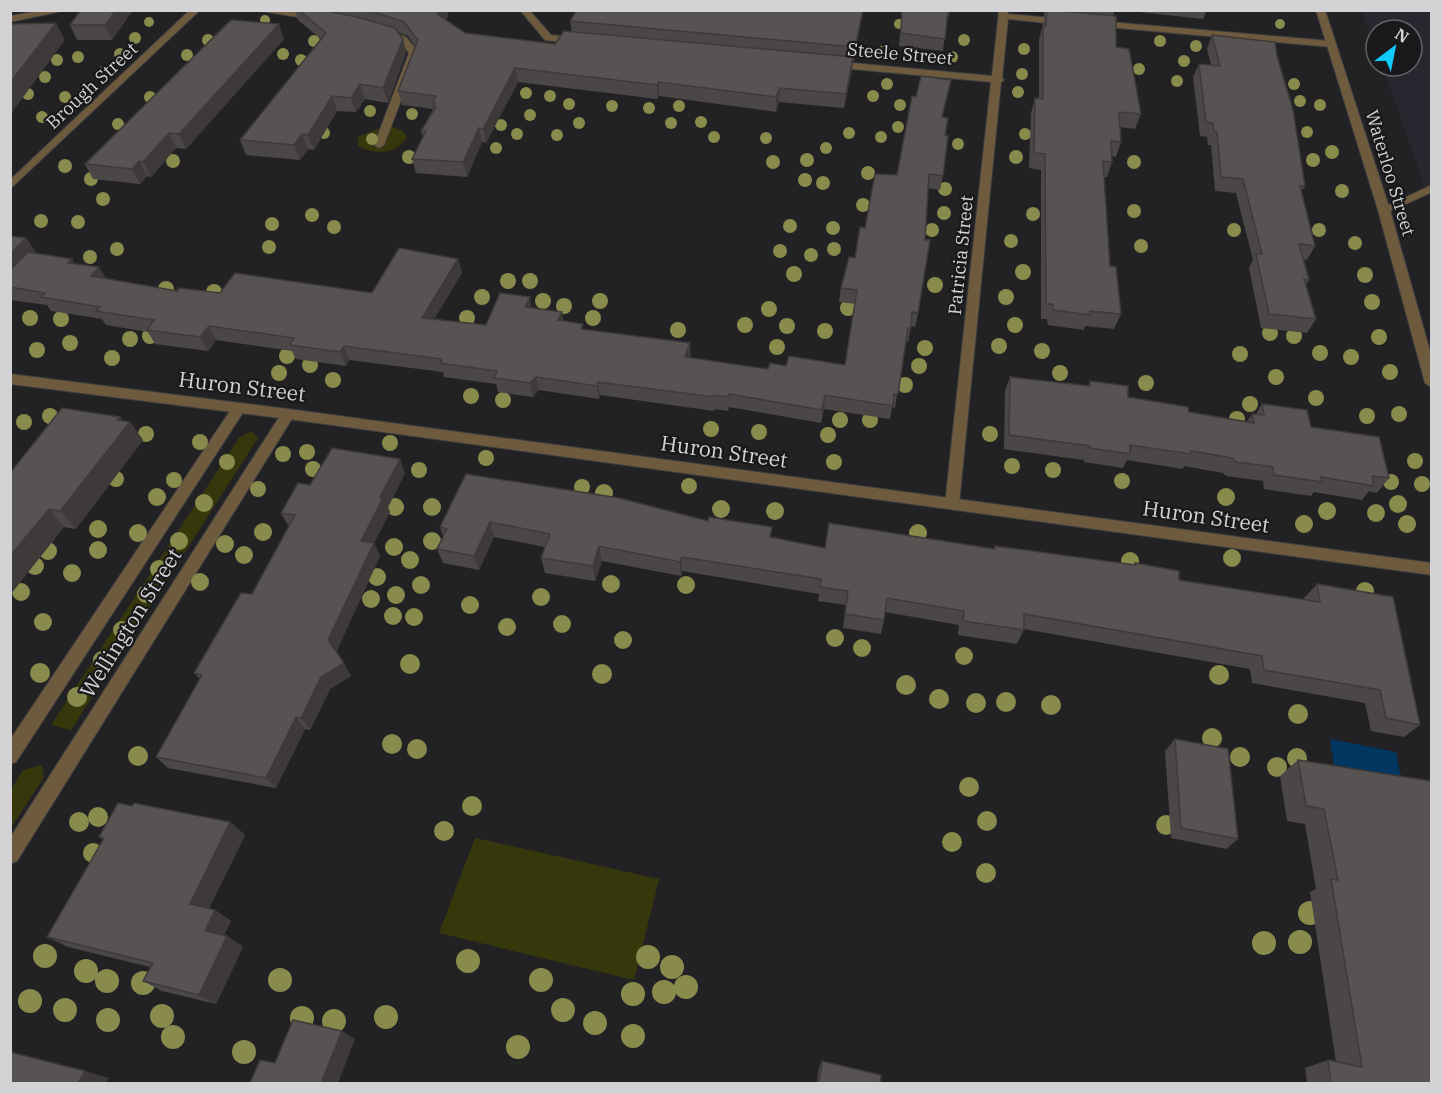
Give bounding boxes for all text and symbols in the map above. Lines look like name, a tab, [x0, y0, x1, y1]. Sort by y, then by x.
north arrow	[1364, 18, 1424, 78]
text: N	[1391, 23, 1413, 47]
street label: Brough Street	[41, 37, 142, 134]
street label: Steele Street	[846, 37, 954, 70]
street label: Waterloo Street	[1360, 107, 1421, 239]
street label: Patricia Street	[943, 194, 978, 316]
street label: Huron Street	[177, 364, 307, 408]
street label: Huron Street	[659, 428, 789, 474]
street label: Huron Street	[1141, 493, 1271, 539]
street label: Wellington Street	[73, 542, 187, 702]

